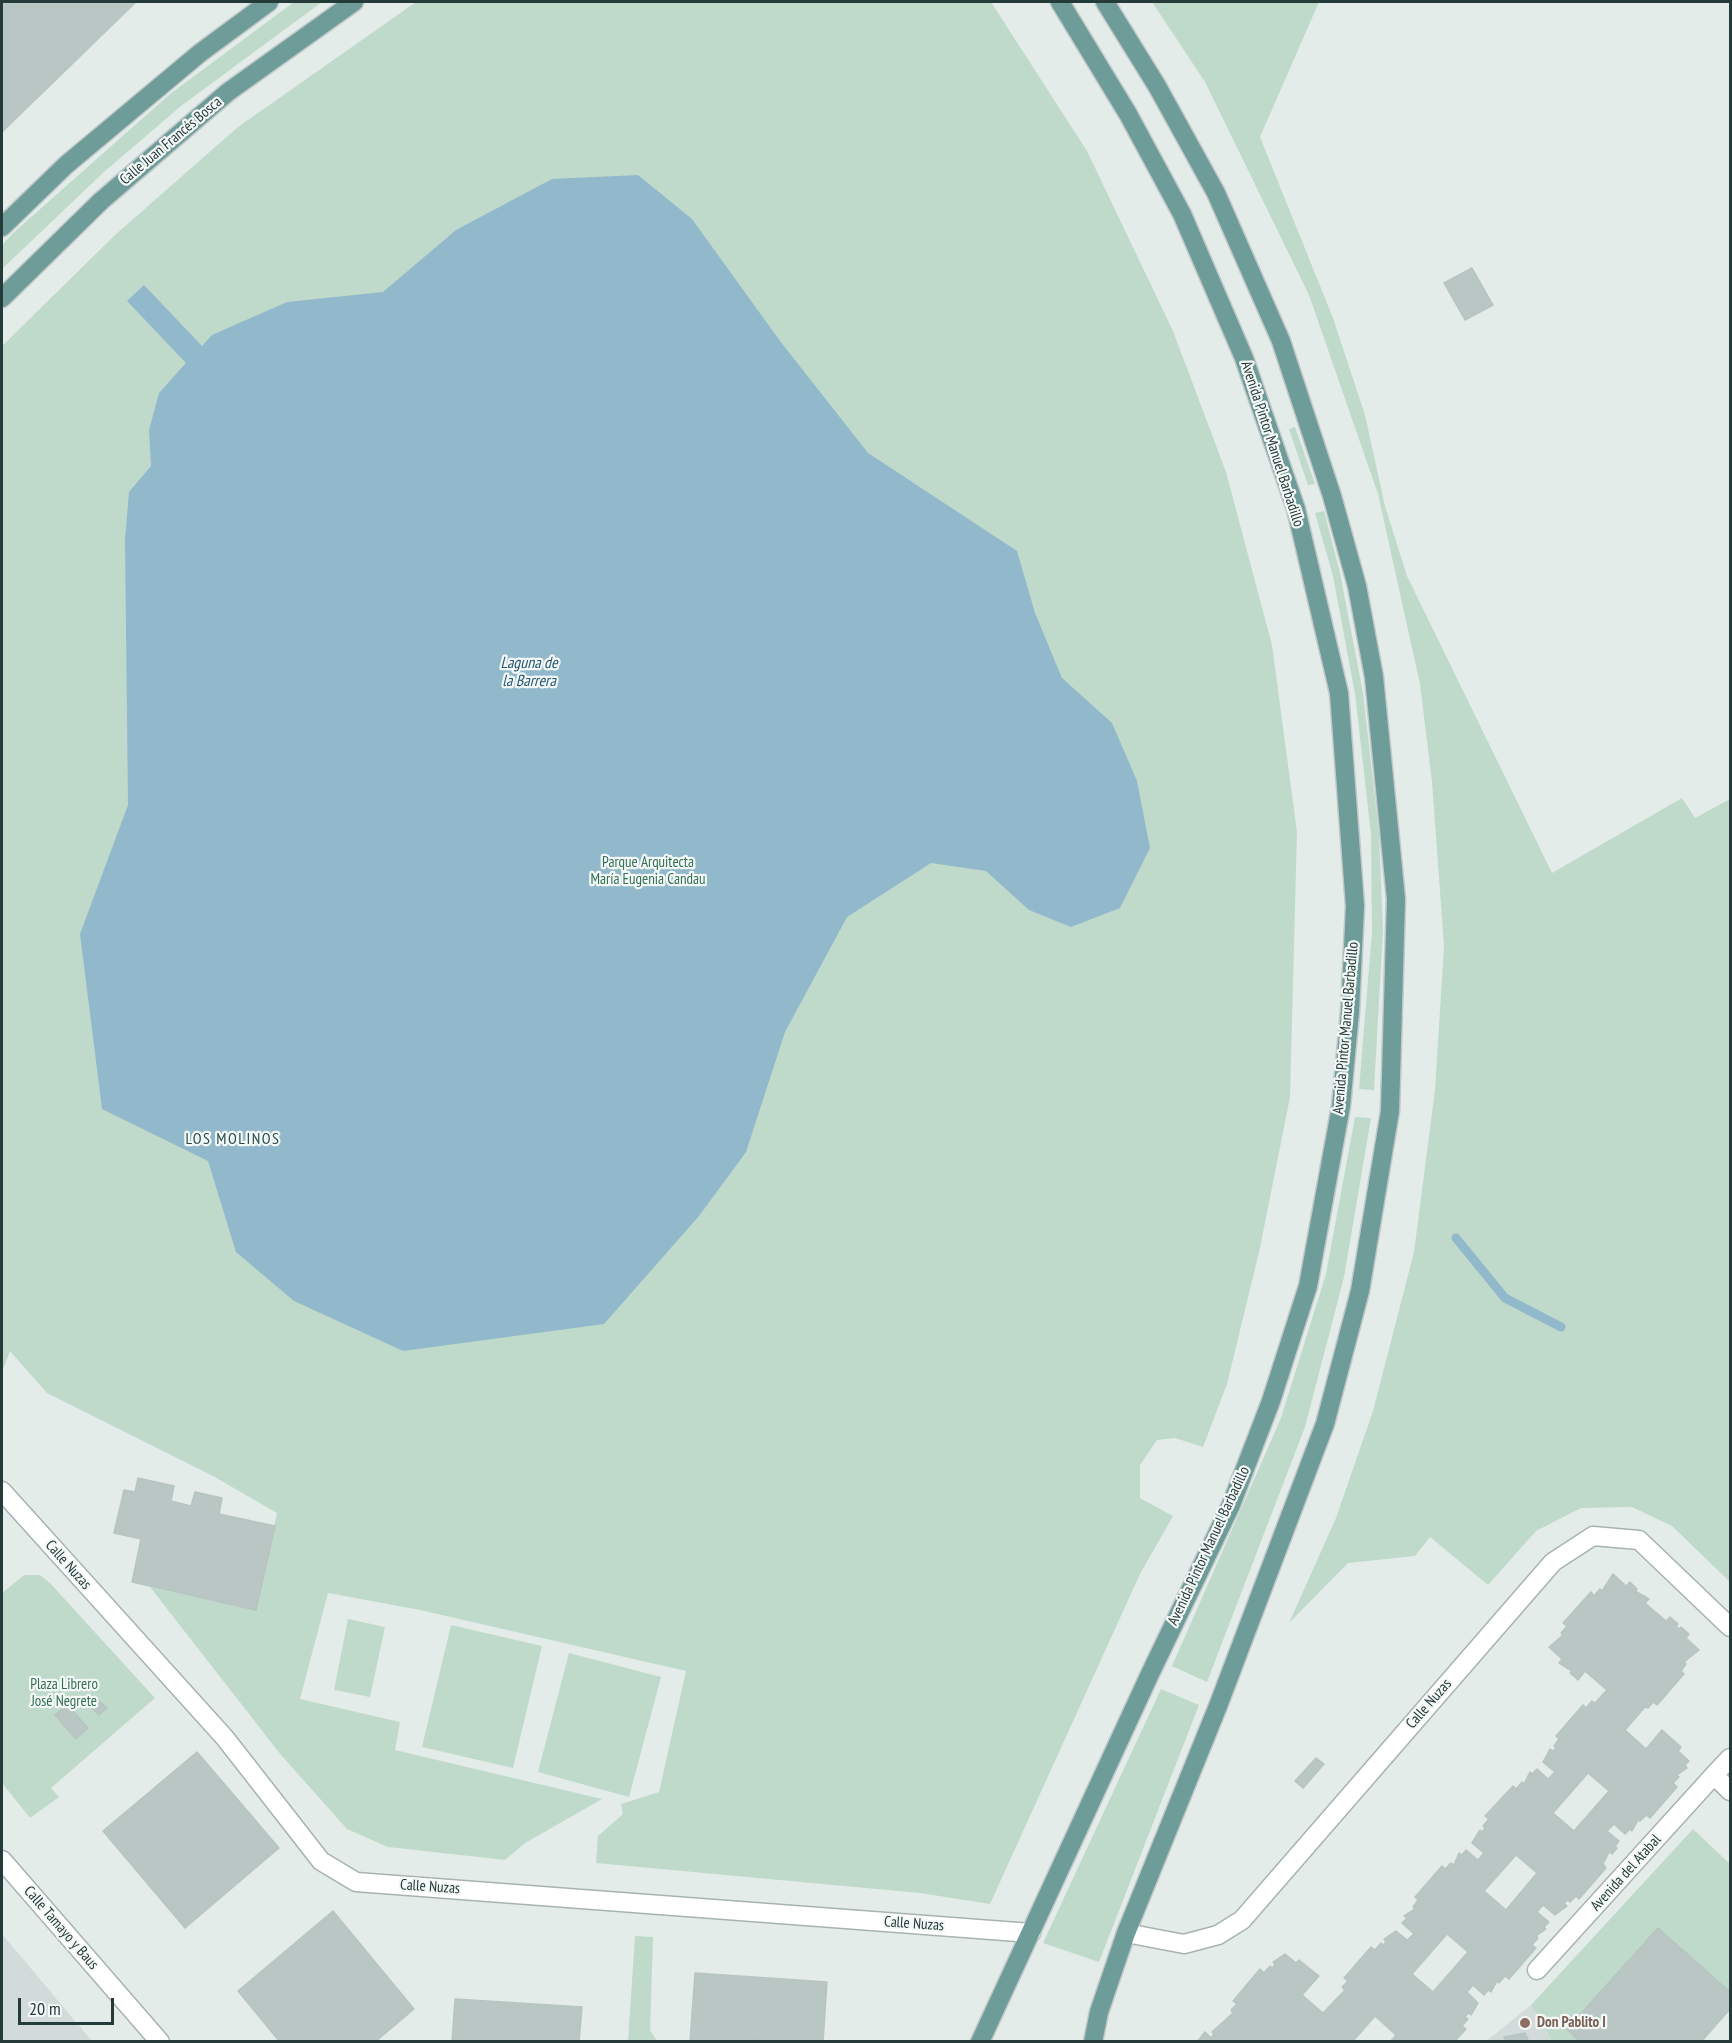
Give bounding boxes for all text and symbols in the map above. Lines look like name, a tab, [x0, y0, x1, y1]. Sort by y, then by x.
street label: Calle Juan Francés Bosca	[116, 93, 226, 189]
street label: Avenida Pintor Manuel Barbadillo	[1237, 359, 1307, 529]
water label: Laguna de la Barrera	[500, 653, 558, 691]
park label: Parque Arquitecta María Eugenia Candau	[590, 854, 706, 889]
street label: Avenida Pintor Manuel Barbadillo	[1329, 941, 1363, 1115]
district label: LOS MOLINOS	[186, 1129, 280, 1149]
street label: Avenida Pintor Manuel Barbadillo	[1164, 1464, 1254, 1628]
street label: Calle Nuzas	[41, 1537, 95, 1593]
street label: Calle Nuzas	[1402, 1675, 1456, 1733]
park label: Plaza Librero José Negrete	[30, 1676, 98, 1711]
street label: Avenida del Atabal	[1587, 1831, 1665, 1915]
street label: Calle Nuzas	[399, 1876, 461, 1898]
street label: Calle Tamayo y Baus	[20, 1882, 102, 1974]
street label: Calle Nuzas	[883, 1913, 945, 1935]
scale bar	[21, 1986, 117, 2024]
text: 20 m	[29, 1997, 61, 2020]
place label: Don Pablito I	[1537, 2014, 1606, 2032]
marker: Don Pablito I	[1518, 2016, 1532, 2030]

